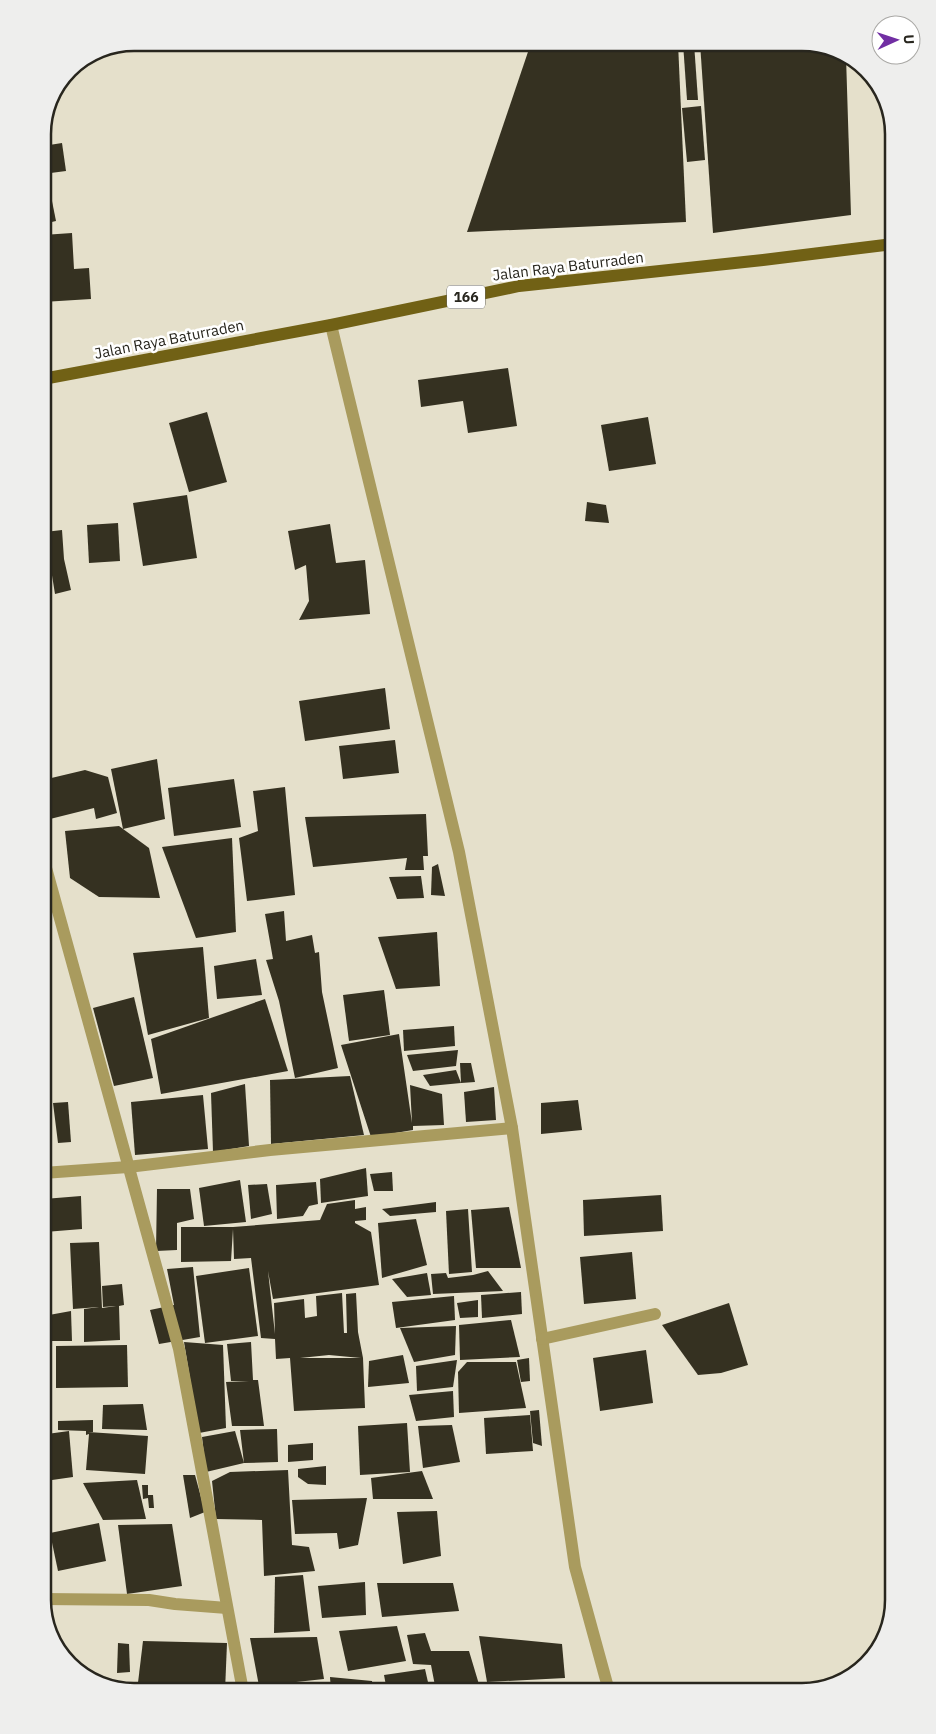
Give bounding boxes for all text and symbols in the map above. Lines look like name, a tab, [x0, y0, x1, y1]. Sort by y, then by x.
north arrow	[871, 15, 921, 65]
text: U	[900, 34, 918, 45]
street label: Jalan Raya Baturraden	[491, 247, 645, 285]
road number: 166	[447, 286, 485, 308]
street label: Jalan Raya Baturraden	[93, 315, 245, 363]

